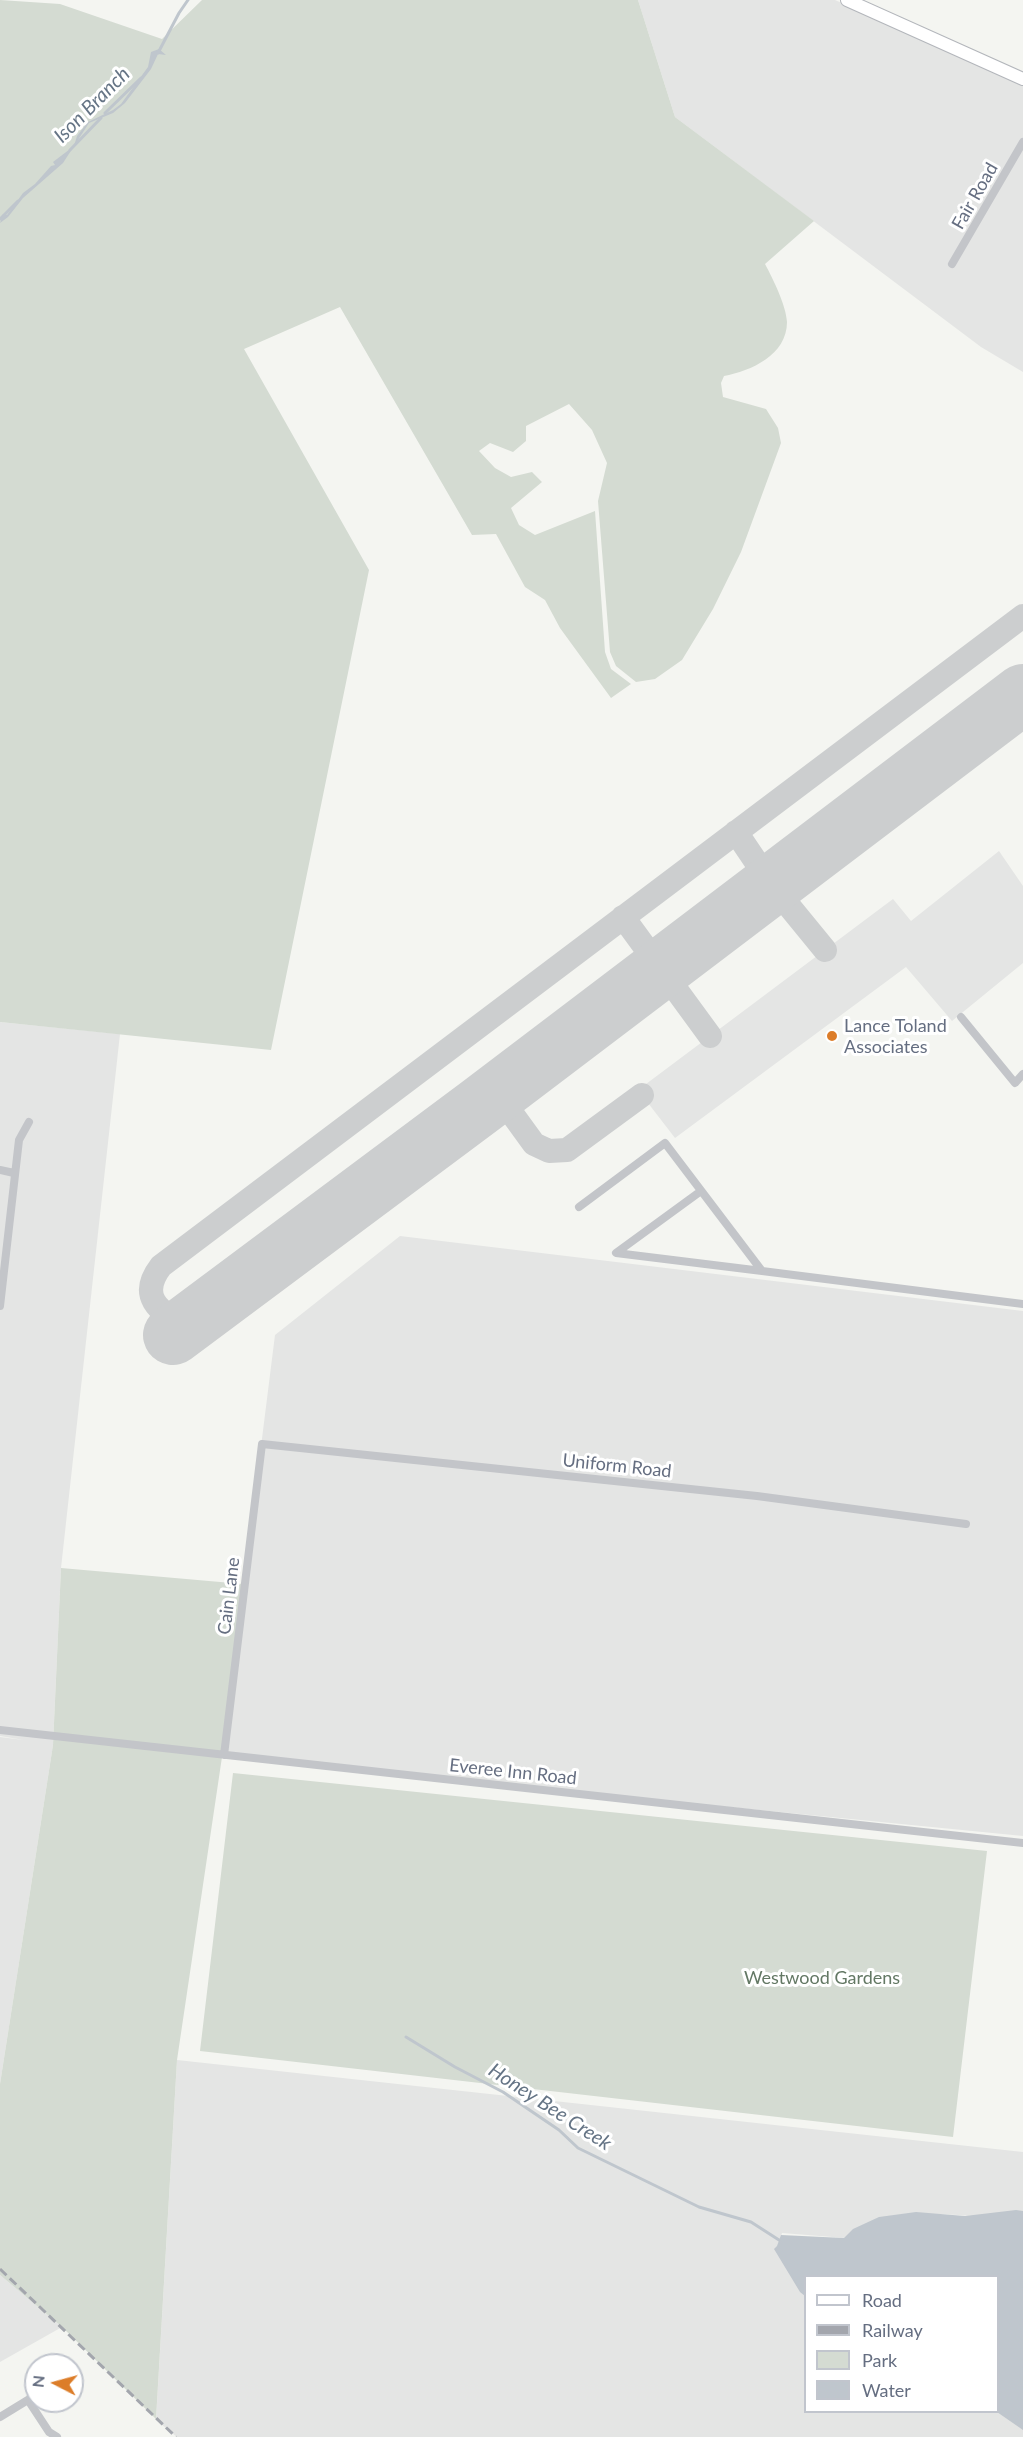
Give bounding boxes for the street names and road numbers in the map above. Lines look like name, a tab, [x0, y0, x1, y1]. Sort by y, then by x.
street label: Fair Road	[947, 159, 1003, 233]
street label: Uniform Road	[561, 1450, 673, 1482]
street label: Cain Lane	[214, 1556, 244, 1636]
street label: Everee Inn Road	[448, 1755, 578, 1789]

